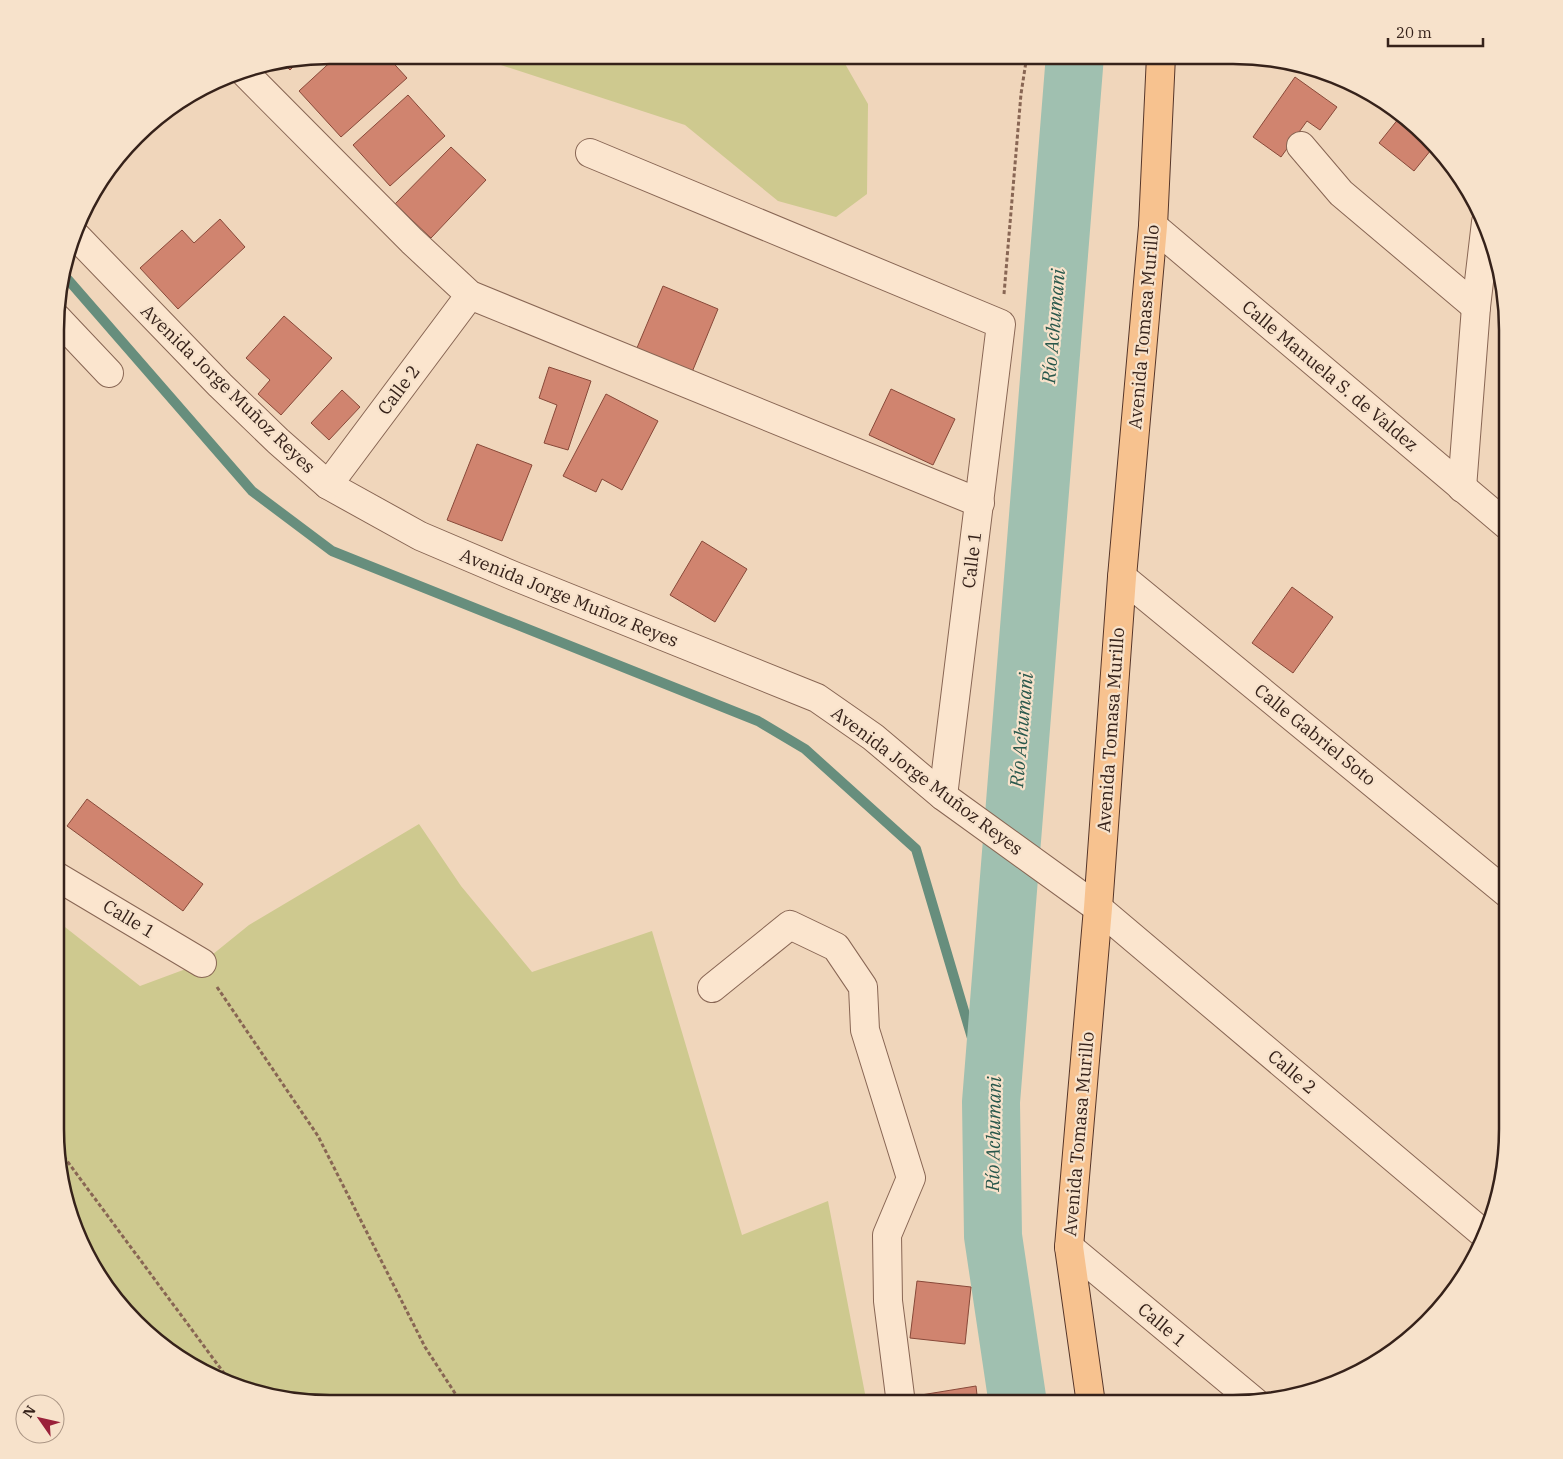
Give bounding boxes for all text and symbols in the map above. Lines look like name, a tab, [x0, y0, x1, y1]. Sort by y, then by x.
scale bar	[1388, 15, 1483, 47]
text: 20 m	[1396, 23, 1432, 42]
street label: Avenida Tomasa Murillo	[1123, 224, 1164, 430]
water label: Río Achumani	[1036, 267, 1070, 385]
street label: Calle Manuela S. de Valdez	[1237, 295, 1423, 456]
street label: Avenida Jorge Muñoz Reyes	[136, 299, 320, 478]
street label: Calle 2	[372, 360, 425, 419]
street label: Calle 1	[957, 530, 986, 590]
street label: Avenida Jorge Muñoz Reyes	[457, 543, 682, 652]
street label: Avenida Tomasa Murillo	[1092, 627, 1129, 833]
water label: Río Achumani	[1004, 671, 1038, 789]
street label: Calle Gabriel Soto	[1250, 679, 1381, 791]
street label: Avenida Jorge Muñoz Reyes	[827, 701, 1028, 860]
street label: Calle 1	[99, 894, 160, 943]
street label: Avenida Tomasa Murillo	[1058, 1031, 1099, 1237]
street label: Calle 2	[1263, 1045, 1321, 1099]
water label: Río Achumani	[980, 1076, 1006, 1193]
street label: Calle 1	[1133, 1298, 1191, 1352]
north arrow	[15, 1394, 65, 1444]
text: N	[19, 1402, 40, 1421]

